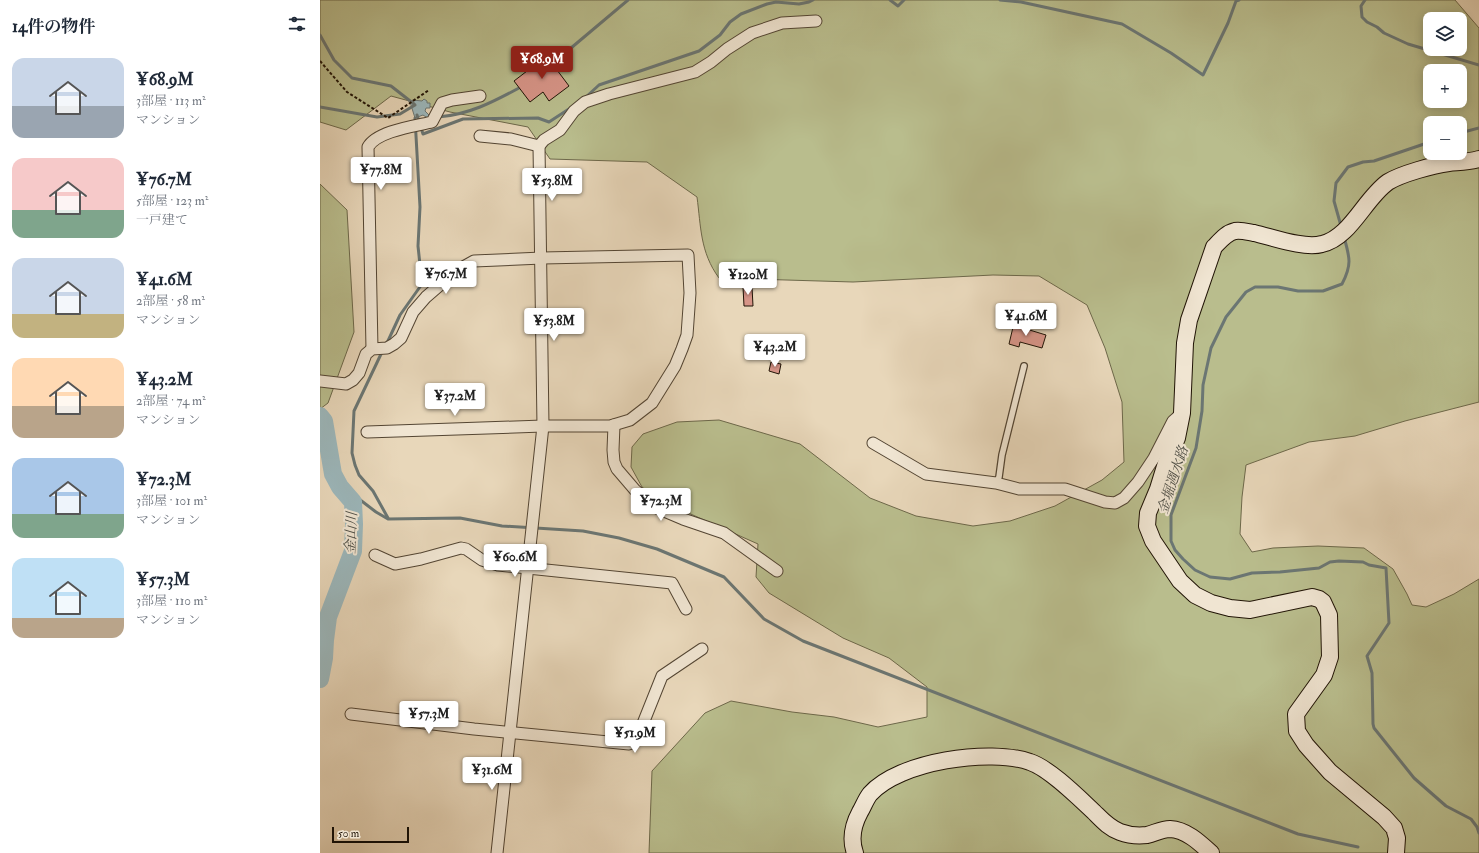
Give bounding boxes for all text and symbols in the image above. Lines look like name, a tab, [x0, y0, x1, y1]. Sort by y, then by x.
map controls	[1423, 12, 1467, 160]
button: layers	[1423, 12, 1467, 56]
icon: filters	[286, 13, 308, 35]
text: 14件の物件	[12, 16, 95, 37]
pin: ¥68.9M	[509, 46, 575, 80]
text: ¥68.9M	[520, 51, 564, 67]
button: +	[1423, 64, 1467, 108]
text: ¥68.9M	[136, 69, 194, 90]
icon: home	[44, 74, 92, 122]
text: 3部屋 · 113 m²	[136, 93, 206, 109]
text: マンション	[136, 112, 200, 128]
button: −	[1423, 116, 1467, 160]
pin: ¥77.8M	[348, 157, 414, 191]
text: ¥77.8M	[360, 162, 402, 178]
pin: ¥53.8M	[519, 168, 585, 202]
text: ¥76.7M	[136, 169, 192, 190]
text: ¥53.8M	[531, 173, 573, 189]
icon: home	[44, 174, 92, 222]
text: 5部屋 · 123 m²	[136, 193, 208, 209]
text: 一戸建て	[136, 212, 188, 228]
pin: ¥76.7M	[413, 261, 479, 295]
pin: ¥120M	[720, 262, 776, 296]
text: ¥76.7M	[425, 266, 467, 282]
text: ¥120M	[728, 267, 768, 283]
text: ¥41.6M	[136, 269, 192, 290]
icon: home	[44, 274, 92, 322]
text: 2部屋 · 58 m²	[136, 293, 205, 309]
pin: ¥41.6M	[993, 303, 1059, 337]
pin: ¥53.8M	[521, 308, 587, 342]
text: ¥41.6M	[1004, 308, 1048, 324]
text: マンション	[136, 312, 200, 328]
text: ¥53.8M	[533, 313, 575, 329]
pin: ¥43.2M	[742, 334, 808, 368]
text: ¥43.2M	[753, 339, 797, 355]
text: ¥43.2M	[136, 369, 193, 390]
icon: home	[44, 374, 92, 422]
pin: ¥37.2M	[422, 383, 488, 417]
text: ¥37.2M	[434, 388, 476, 404]
text: 2部屋 · 74 m²	[136, 393, 206, 409]
text: マンション	[136, 412, 200, 428]
water label: 金堀週水路	[1154, 443, 1192, 516]
text: ¥72.3M	[136, 469, 191, 490]
icon: home	[44, 474, 92, 522]
pin: ¥72.3M	[628, 488, 694, 522]
text: 3部屋 · 101 m²	[136, 493, 207, 509]
text: ¥72.3M	[640, 493, 682, 509]
water label: 金山川	[341, 510, 361, 554]
text: マンション	[136, 512, 200, 528]
pin: ¥60.6M	[482, 544, 548, 578]
text: ¥60.6M	[493, 549, 537, 565]
text: ¥57.3M	[136, 569, 190, 590]
icon: home	[44, 574, 92, 622]
text: 3部屋 · 110 m²	[136, 593, 207, 609]
text: マンション	[136, 612, 200, 628]
pin: ¥57.3M	[396, 701, 462, 735]
text: ¥57.3M	[408, 706, 450, 722]
pin: ¥51.9M	[602, 720, 668, 754]
text: ¥51.9M	[614, 725, 656, 741]
pin: ¥31.6M	[459, 757, 525, 791]
text: ¥31.6M	[471, 762, 513, 778]
scale bar	[332, 825, 409, 844]
text: 50 m	[338, 827, 359, 840]

